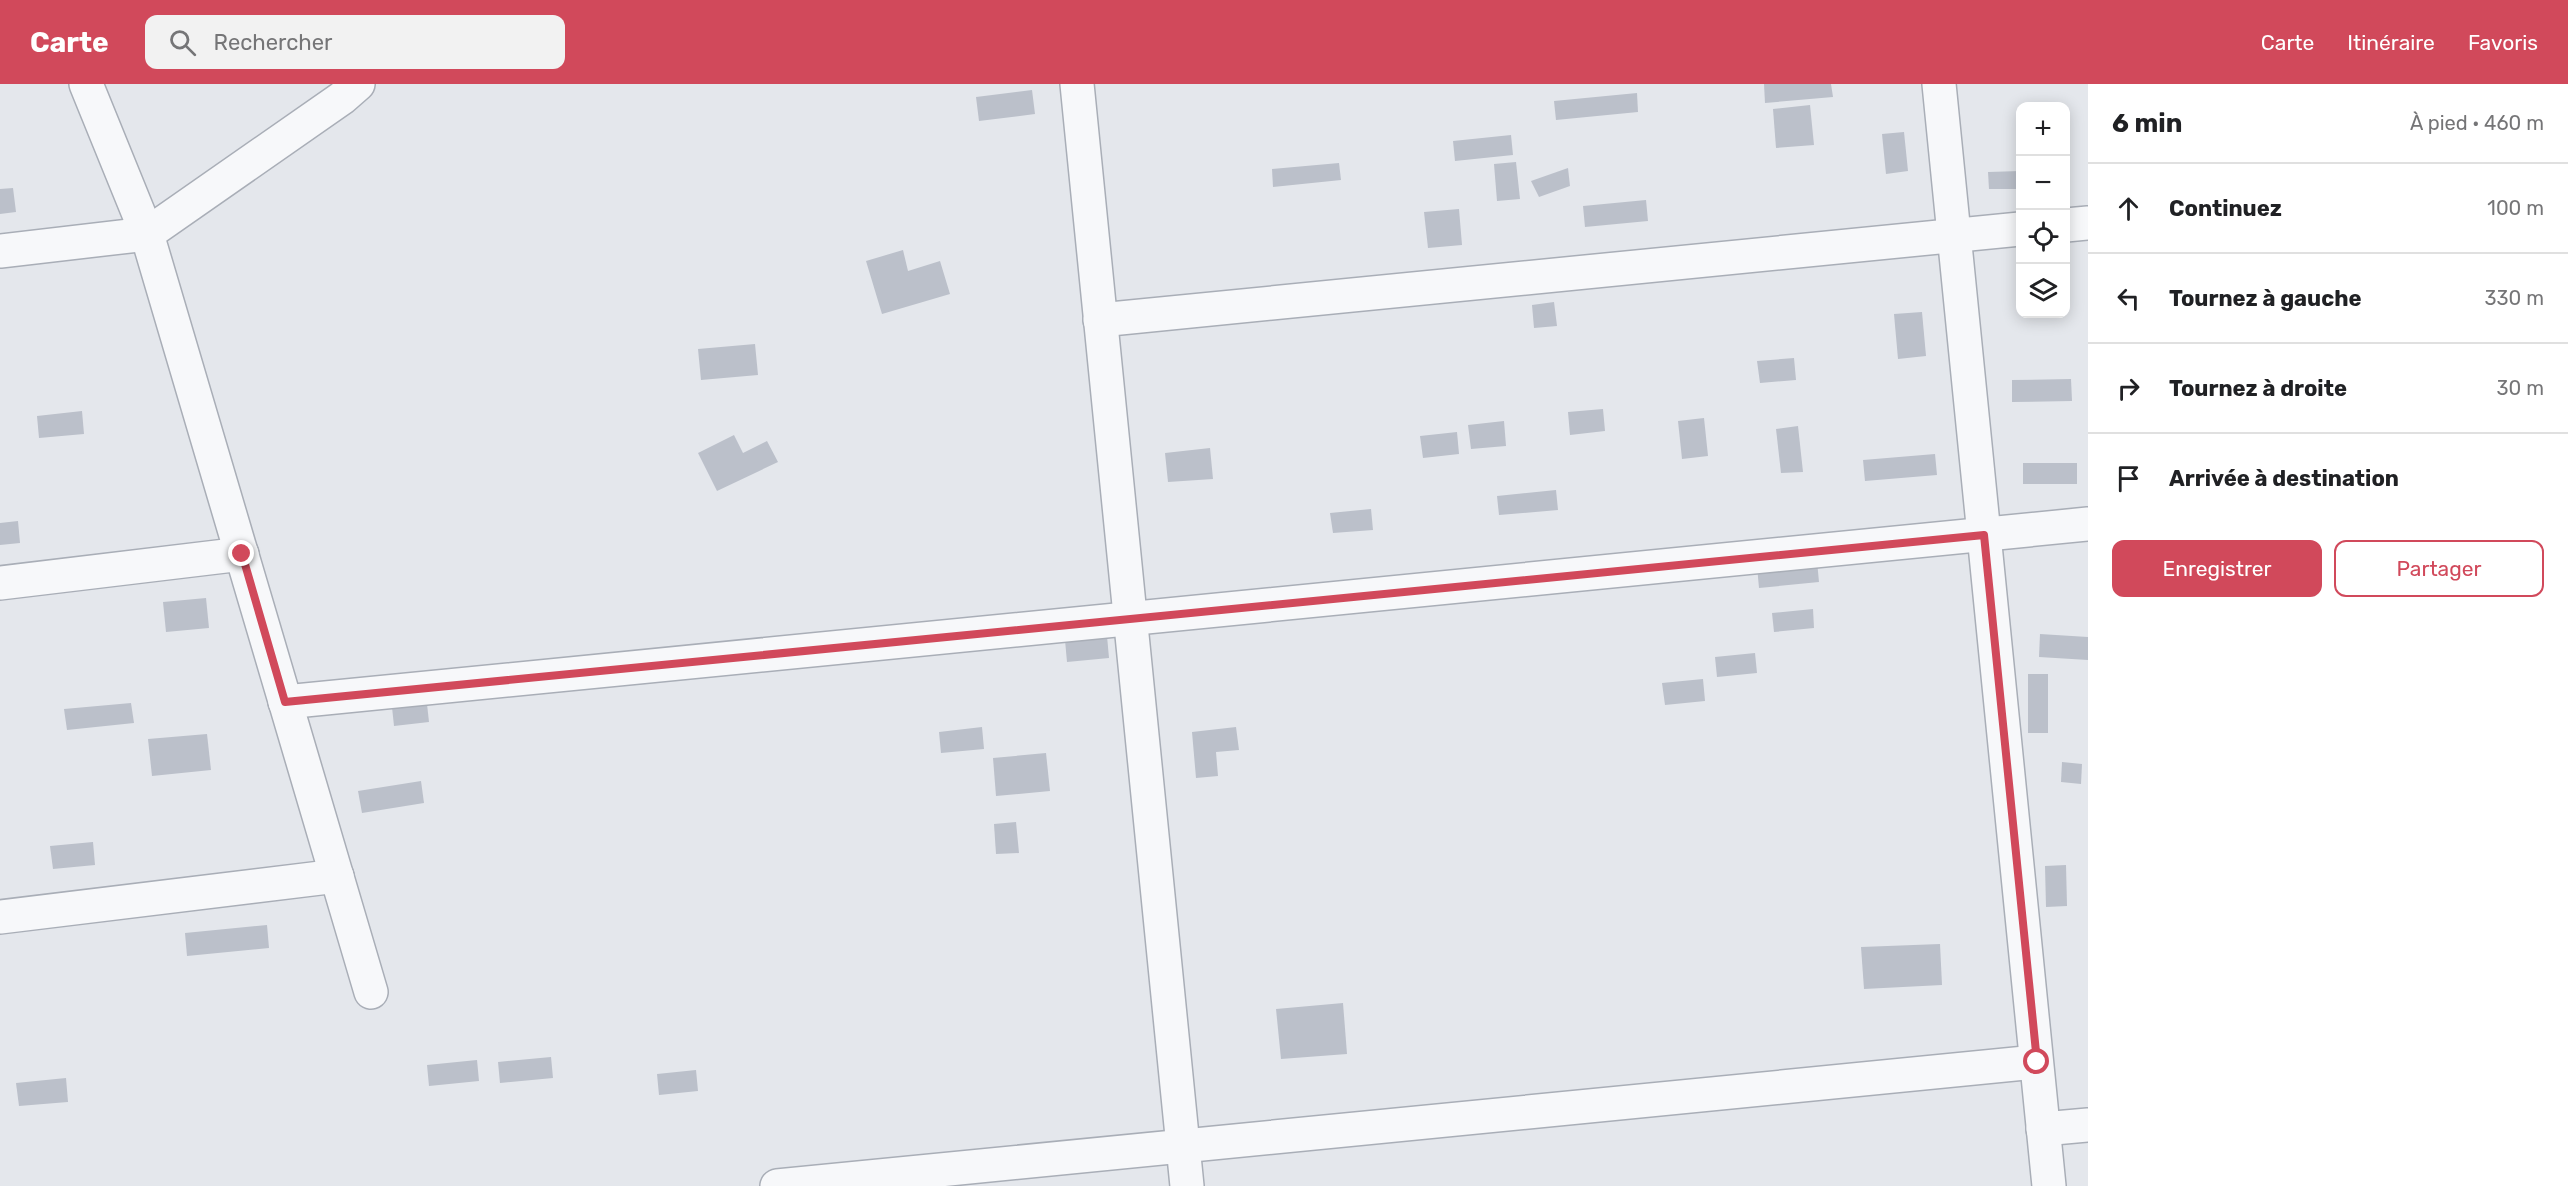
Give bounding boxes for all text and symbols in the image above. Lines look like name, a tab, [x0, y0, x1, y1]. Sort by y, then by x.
search box	[145, 15, 565, 69]
text: Carte	[30, 26, 109, 59]
icon: search	[166, 26, 199, 59]
text: Rechercher	[214, 29, 332, 56]
text: Carte	[2261, 30, 2314, 55]
text: Itinéraire	[2347, 30, 2435, 55]
text: Favoris	[2468, 30, 2538, 55]
map controls	[2016, 102, 2070, 318]
button: +	[2016, 102, 2070, 156]
text: 6 min	[2112, 108, 2182, 139]
text: À pied · 460 m	[2410, 111, 2544, 135]
button: −	[2016, 156, 2070, 210]
icon: ahead	[2112, 192, 2145, 225]
text: Continuez	[2169, 195, 2282, 222]
text: 100 m	[2487, 196, 2544, 220]
button: locate	[2016, 210, 2070, 264]
button: layers	[2016, 264, 2070, 318]
icon: left	[2112, 282, 2145, 315]
text: Tournez à gauche	[2169, 285, 2362, 312]
text: 330 m	[2485, 286, 2544, 310]
icon: right	[2112, 372, 2145, 405]
text: Tournez à droite	[2169, 375, 2347, 402]
text: 30 m	[2497, 376, 2544, 400]
icon: arrive	[2112, 462, 2145, 495]
text: Arrivée à destination	[2169, 465, 2399, 492]
route end	[228, 540, 254, 566]
button: Enregistrer	[2112, 540, 2322, 597]
button: Partager	[2334, 540, 2544, 597]
route start	[2023, 1048, 2049, 1074]

